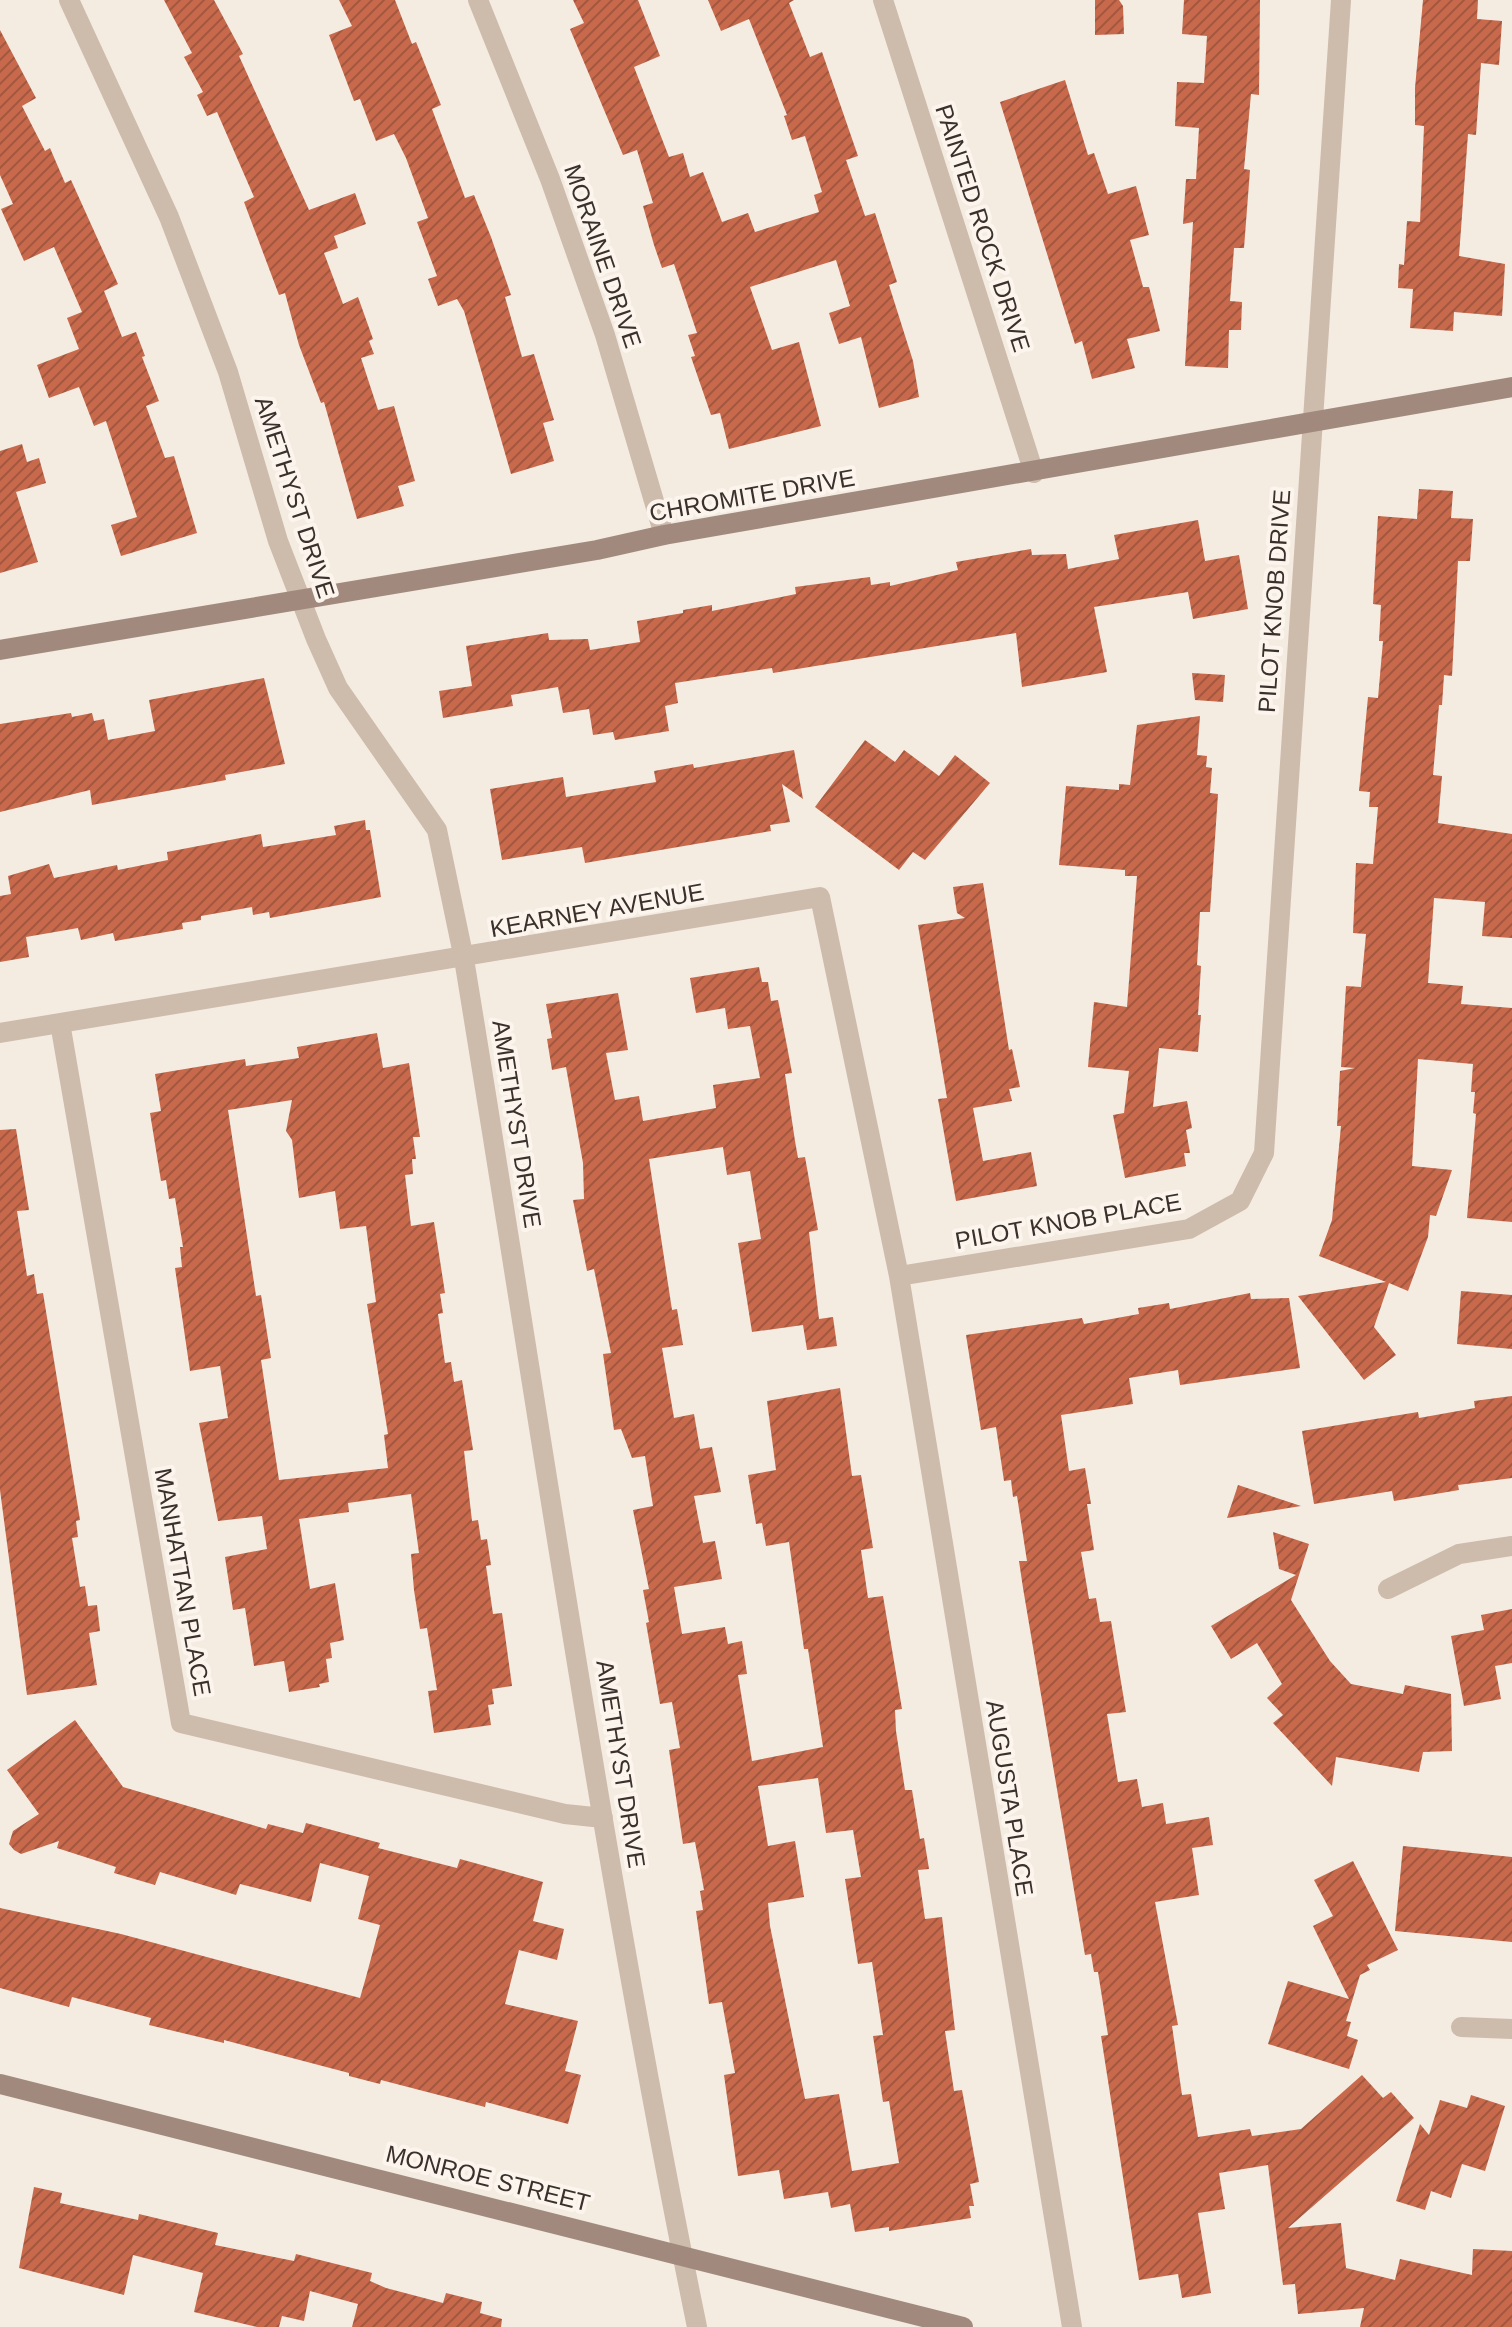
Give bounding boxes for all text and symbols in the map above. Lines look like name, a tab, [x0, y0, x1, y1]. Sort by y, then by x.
street label: PAINTED ROCK DRIVE	[930, 101, 1036, 355]
street label: MORAINE DRIVE	[559, 161, 647, 351]
street label: AMETHYST DRIVE	[250, 393, 340, 601]
street label: CHROMITE DRIVE	[647, 464, 857, 526]
street label: PILOT KNOB DRIVE	[1253, 489, 1295, 713]
street label: KEARNEY AVENUE	[488, 878, 706, 942]
street label: AMETHYST DRIVE	[487, 1018, 547, 1230]
street label: PILOT KNOB PLACE	[953, 1188, 1183, 1254]
street label: MANHATTAN PLACE	[150, 1466, 216, 1698]
street label: AMETHYST DRIVE	[591, 1658, 651, 1870]
street label: AUGUSTA PLACE	[981, 1698, 1039, 1898]
street label: MONROE STREET	[383, 2140, 593, 2217]

